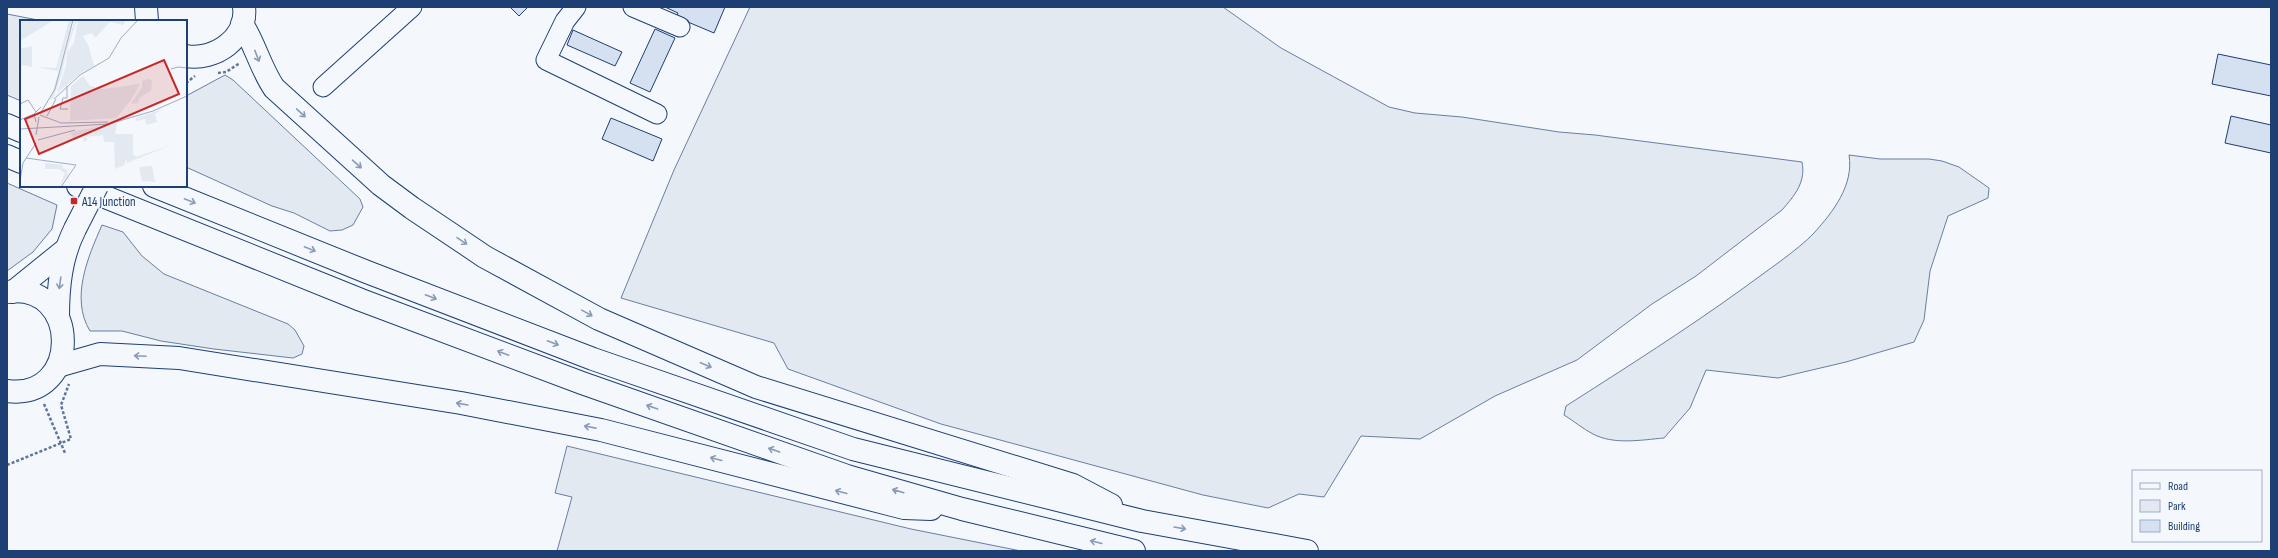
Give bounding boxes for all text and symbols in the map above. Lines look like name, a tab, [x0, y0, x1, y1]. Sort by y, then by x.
inset map	[20, 20, 187, 187]
one-way arrow	[253, 50, 261, 62]
one-way arrow	[296, 108, 306, 118]
one-way arrow	[352, 160, 363, 169]
place label: A14 Junction	[81, 194, 136, 210]
marker: A14 Junction	[69, 196, 79, 206]
one-way arrow	[183, 197, 195, 205]
one-way arrow	[456, 237, 467, 245]
one-way arrow	[304, 246, 316, 254]
one-way arrow	[56, 276, 63, 289]
one-way arrow	[425, 294, 437, 301]
one-way arrow	[581, 309, 593, 317]
one-way arrow	[546, 340, 558, 348]
one-way arrow	[498, 349, 510, 357]
one-way arrow	[134, 352, 147, 359]
one-way arrow	[699, 362, 711, 369]
one-way arrow	[456, 399, 469, 407]
one-way arrow	[646, 403, 658, 411]
one-way arrow	[583, 423, 596, 431]
one-way arrow	[769, 446, 781, 454]
one-way arrow	[709, 455, 722, 463]
legend	[2132, 470, 2262, 542]
text: Road	[2168, 479, 2188, 494]
one-way arrow	[892, 487, 905, 494]
one-way arrow	[835, 488, 848, 495]
text: Park	[2168, 499, 2186, 514]
text: Building	[2168, 519, 2200, 534]
one-way arrow	[1173, 524, 1186, 532]
one-way arrow	[1089, 537, 1102, 545]

